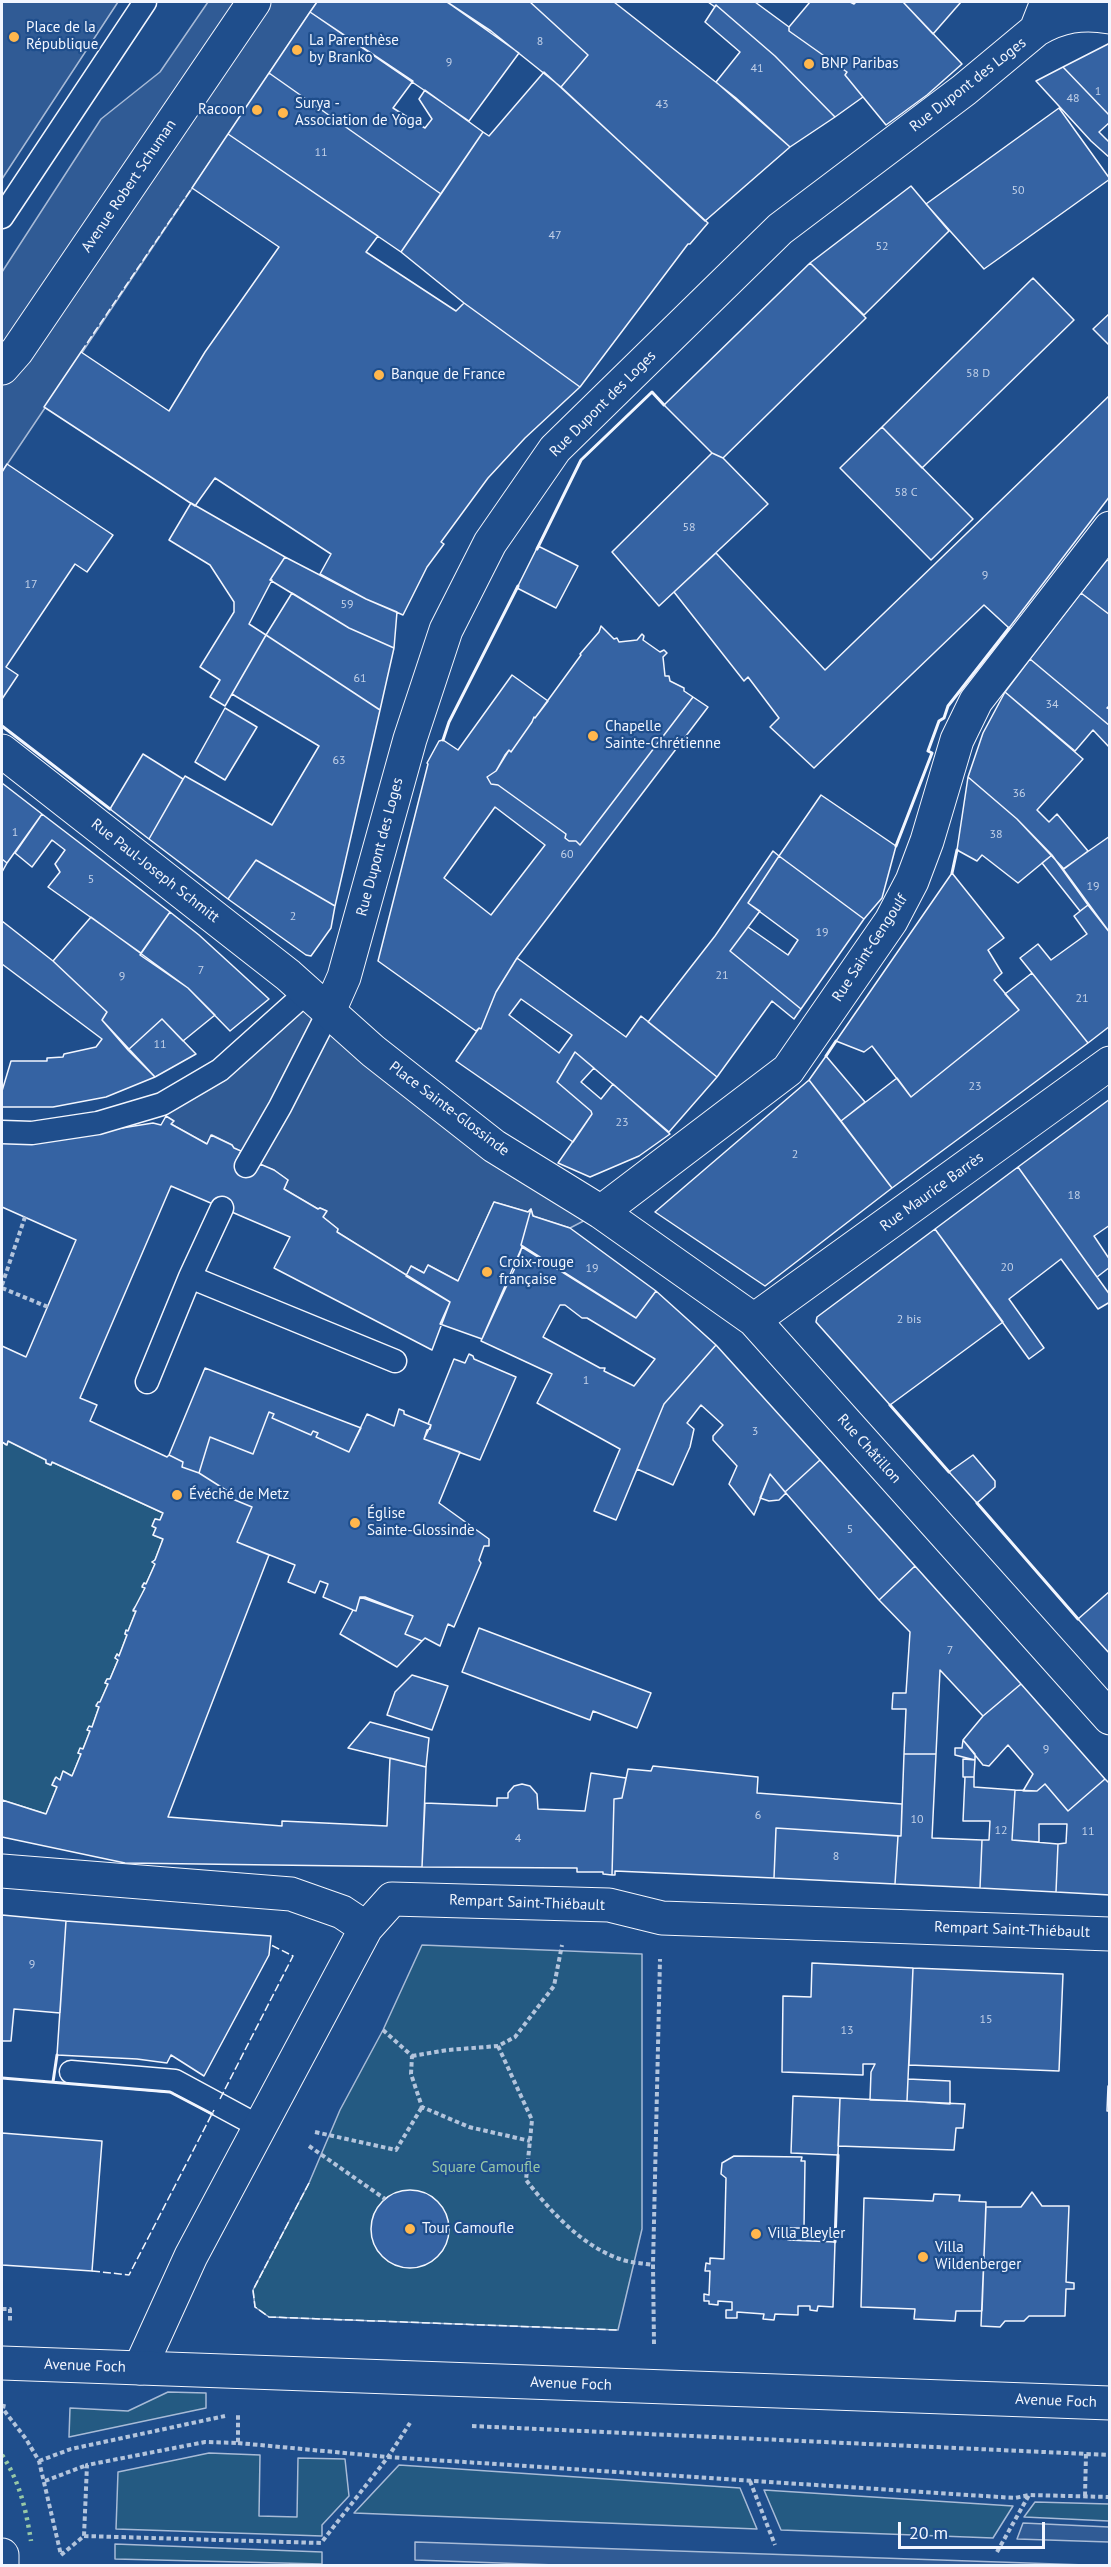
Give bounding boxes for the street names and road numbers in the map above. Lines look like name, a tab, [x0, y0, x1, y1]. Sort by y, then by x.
street label: Rue Dupont des Loges	[906, 34, 1030, 136]
street label: Avenue Robert Schuman	[78, 116, 180, 256]
street label: Rue Dupont des Loges	[546, 347, 660, 461]
street label: Rue Dupont des Loges	[353, 776, 407, 918]
street label: Rue Paul-Joseph Schmitt	[87, 815, 223, 927]
street label: Rue Saint-Gengoulf	[829, 891, 911, 1005]
street label: Place Sainte-Glossinde	[385, 1058, 513, 1160]
street label: Rue Maurice Barrès	[877, 1148, 987, 1236]
street label: Rue Châtillon	[833, 1411, 905, 1487]
street label: Rempart Saint-Thiébault	[449, 1891, 605, 1915]
street label: Rempart Saint-Thiébault	[934, 1918, 1090, 1942]
street label: Avenue Foch	[44, 2356, 126, 2376]
street label: Avenue Foch	[530, 2374, 612, 2394]
street label: Avenue Foch	[1015, 2391, 1097, 2411]

